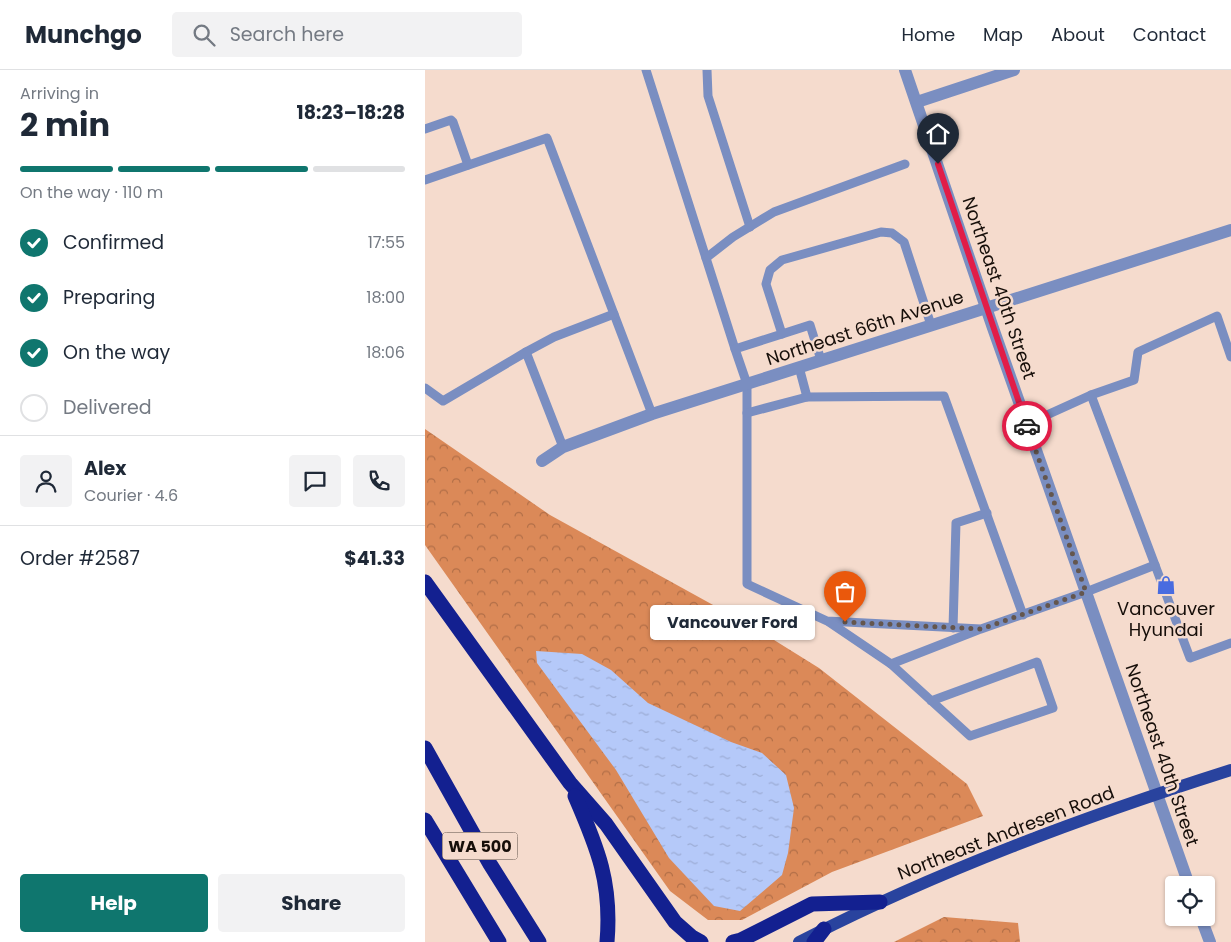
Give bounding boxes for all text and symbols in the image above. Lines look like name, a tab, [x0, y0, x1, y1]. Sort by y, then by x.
search box	[172, 12, 522, 57]
text: Munchgo	[25, 18, 142, 51]
icon: search	[190, 21, 218, 49]
text: Search here	[230, 21, 344, 48]
text: Home	[901, 22, 955, 47]
text: Map	[983, 22, 1023, 47]
text: About	[1051, 22, 1105, 47]
text: Contact	[1133, 22, 1206, 47]
text: Arriving in	[20, 82, 99, 105]
text: 18:23–18:28	[297, 99, 405, 126]
text: 2 min	[20, 102, 110, 147]
pin	[917, 113, 959, 164]
icon: home	[924, 120, 952, 148]
text: On the way · 110 m	[20, 181, 163, 204]
street label: Northeast 40th Street	[957, 193, 1042, 382]
icon: check	[20, 229, 48, 257]
text: Confirmed	[63, 229, 164, 256]
text: 17:55	[368, 231, 405, 254]
icon: check	[20, 284, 48, 312]
text: Preparing	[63, 284, 155, 311]
street label: Northeast 66th Avenue	[763, 284, 967, 371]
text: 18:00	[366, 286, 405, 309]
icon: check	[20, 339, 48, 367]
text: On the way	[63, 339, 170, 366]
text: 18:06	[366, 341, 405, 364]
text: Delivered	[63, 394, 152, 421]
courier	[1002, 401, 1052, 451]
icon: car	[1013, 412, 1041, 440]
button: person	[20, 455, 72, 507]
text: Alex	[84, 455, 126, 482]
button: chat	[289, 455, 341, 507]
button: phone	[353, 455, 405, 507]
text: Courier · 4.6	[84, 484, 178, 507]
text: Order #2587	[20, 545, 140, 572]
text: $41.33	[344, 545, 405, 572]
pin	[824, 571, 866, 622]
shop icon: Vancouver Hyundai	[1155, 574, 1177, 596]
icon: bag	[831, 578, 859, 606]
place label: Vancouver Hyundai	[1117, 596, 1215, 642]
callout: Vancouver Ford	[650, 604, 815, 640]
text: Vancouver Ford	[667, 611, 798, 634]
street label: Northeast 40th Street	[1120, 660, 1205, 849]
street label: Northeast Andresen Road	[894, 780, 1118, 885]
road number: WA 500	[443, 832, 517, 859]
button: Help	[20, 874, 208, 932]
button: Share	[218, 874, 405, 932]
map controls	[1165, 876, 1215, 926]
button: locate	[1165, 876, 1215, 926]

